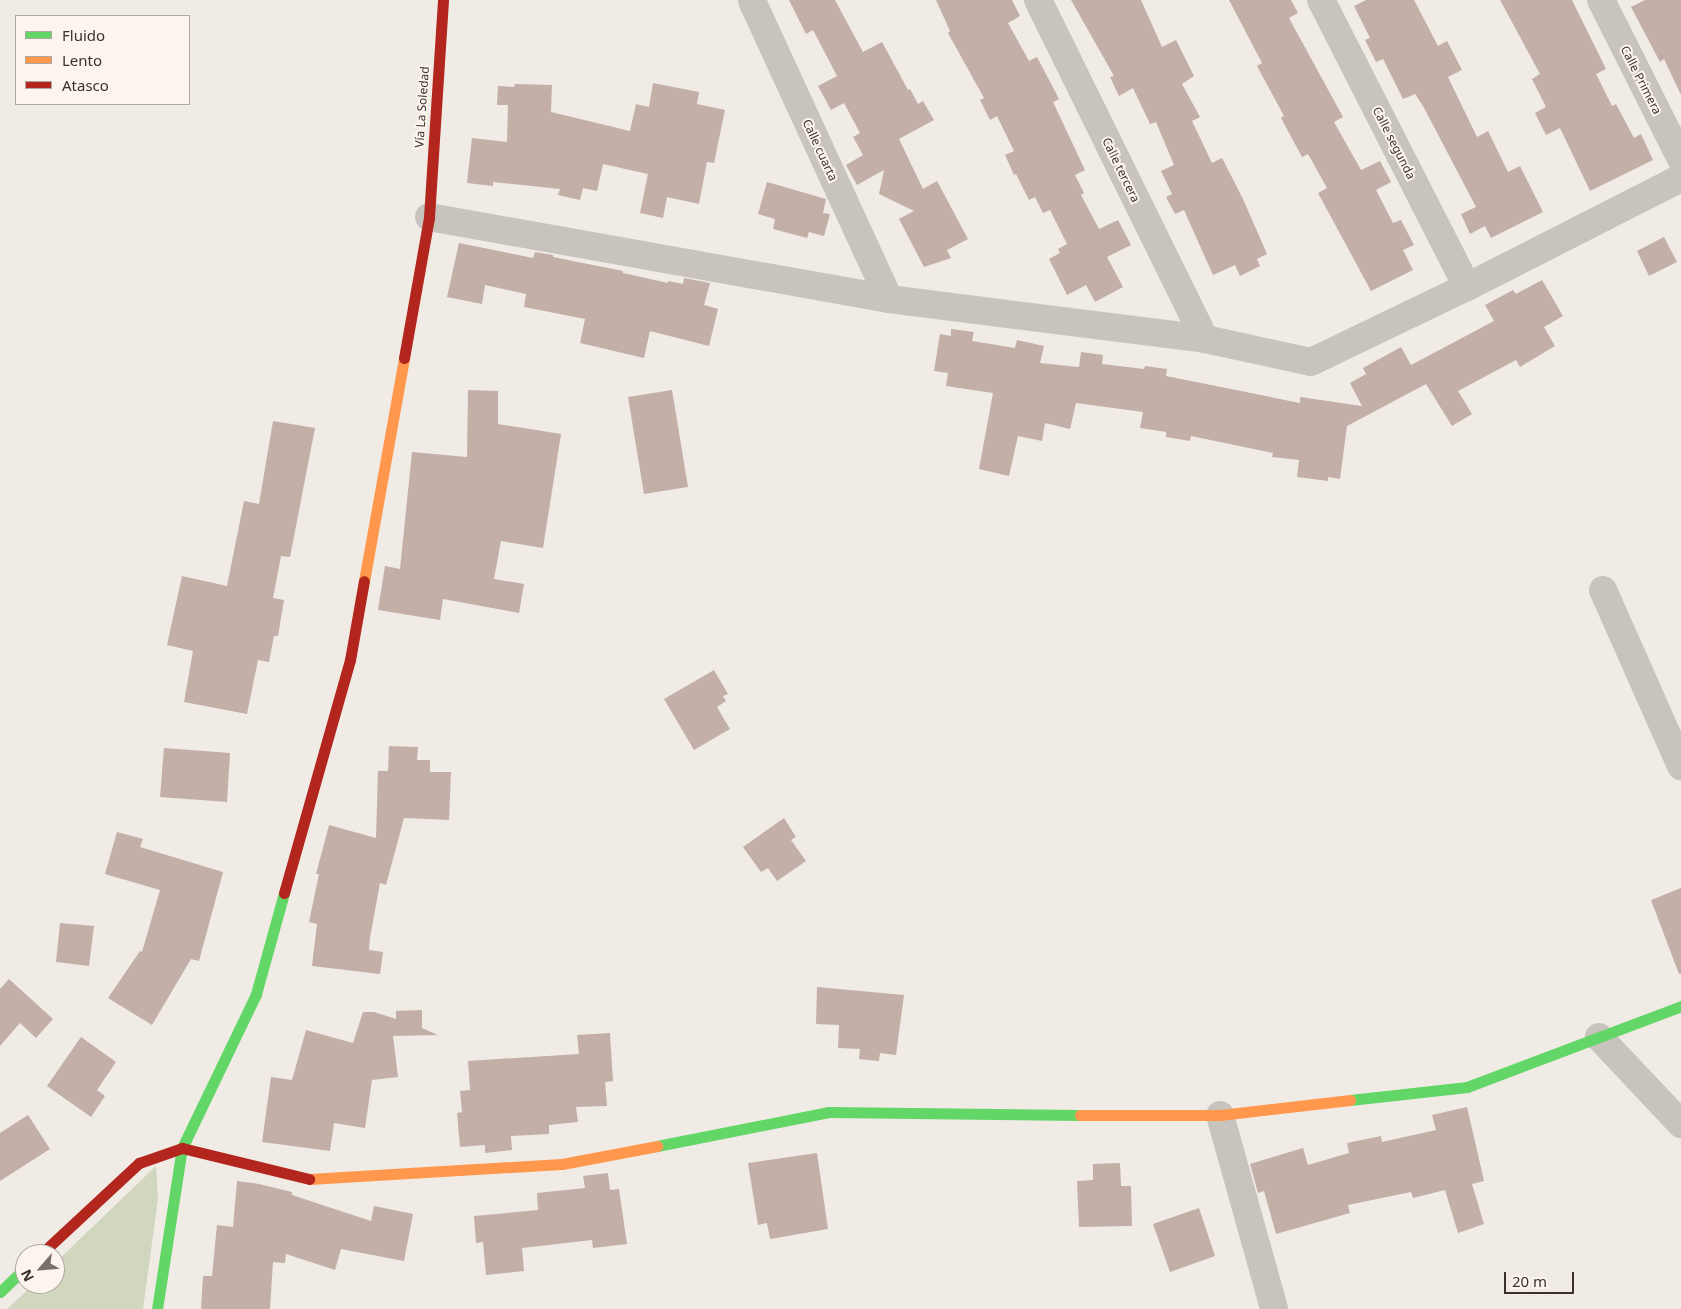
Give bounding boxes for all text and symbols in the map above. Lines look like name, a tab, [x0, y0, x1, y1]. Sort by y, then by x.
legend	[15, 15, 190, 105]
text: Fluido	[62, 25, 105, 45]
street label: Calle Primera	[1618, 43, 1664, 117]
text: Lento	[62, 50, 102, 70]
street label: Vía La Soledad	[412, 66, 432, 148]
text: Atasco	[62, 75, 109, 95]
street label: Calle segunda	[1370, 104, 1418, 182]
street label: Calle cuarta	[799, 117, 841, 183]
street label: Calle tercera	[1099, 135, 1143, 205]
north arrow	[15, 1244, 65, 1294]
scale bar	[1506, 1262, 1576, 1294]
text: N	[16, 1266, 38, 1285]
text: 20 m	[1512, 1271, 1547, 1291]

